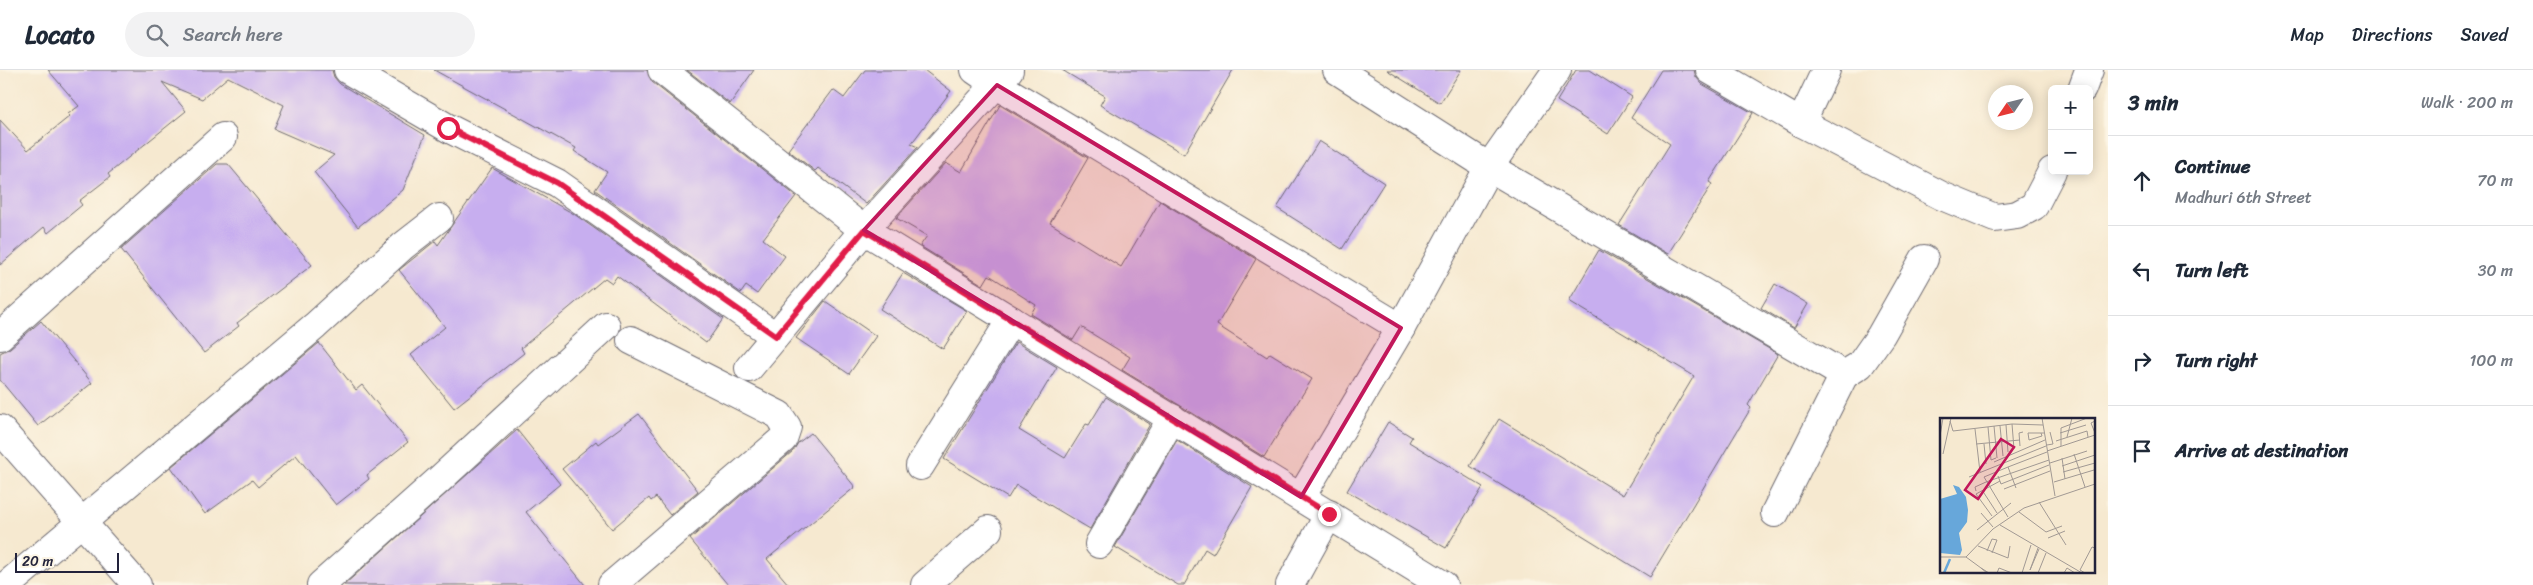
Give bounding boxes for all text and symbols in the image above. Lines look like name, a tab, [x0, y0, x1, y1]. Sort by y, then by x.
search box	[125, 12, 475, 57]
text: Locato	[25, 14, 95, 56]
text: Search here	[183, 18, 283, 51]
text: Map	[2291, 19, 2324, 51]
text: Directions	[2352, 19, 2433, 51]
text: Saved	[2461, 19, 2508, 51]
icon: search	[143, 21, 171, 49]
text: 3 min	[2128, 84, 2178, 122]
north arrow	[1988, 85, 2033, 130]
map controls	[2048, 85, 2093, 175]
button: +	[2048, 85, 2093, 130]
text: Walk · 200 m	[2421, 88, 2513, 117]
route start	[437, 117, 460, 140]
button: −	[2048, 130, 2093, 175]
text: Continue	[2175, 150, 2251, 183]
text: 70 m	[2477, 166, 2513, 195]
icon: ahead	[2128, 167, 2156, 195]
text: Madhuri 6th Street	[2175, 183, 2312, 212]
text: Turn left	[2175, 254, 2248, 287]
text: 30 m	[2478, 256, 2513, 285]
icon: left	[2128, 257, 2156, 285]
text: Turn right	[2175, 344, 2257, 377]
text: 100 m	[2469, 346, 2513, 375]
icon: right	[2128, 347, 2156, 375]
inset map	[1940, 418, 2096, 572]
text: Arrive at destination	[2175, 434, 2348, 467]
icon: arrive	[2128, 437, 2156, 465]
route end	[1318, 503, 1341, 526]
text: 20 m	[22, 549, 53, 574]
scale bar	[15, 550, 119, 573]

